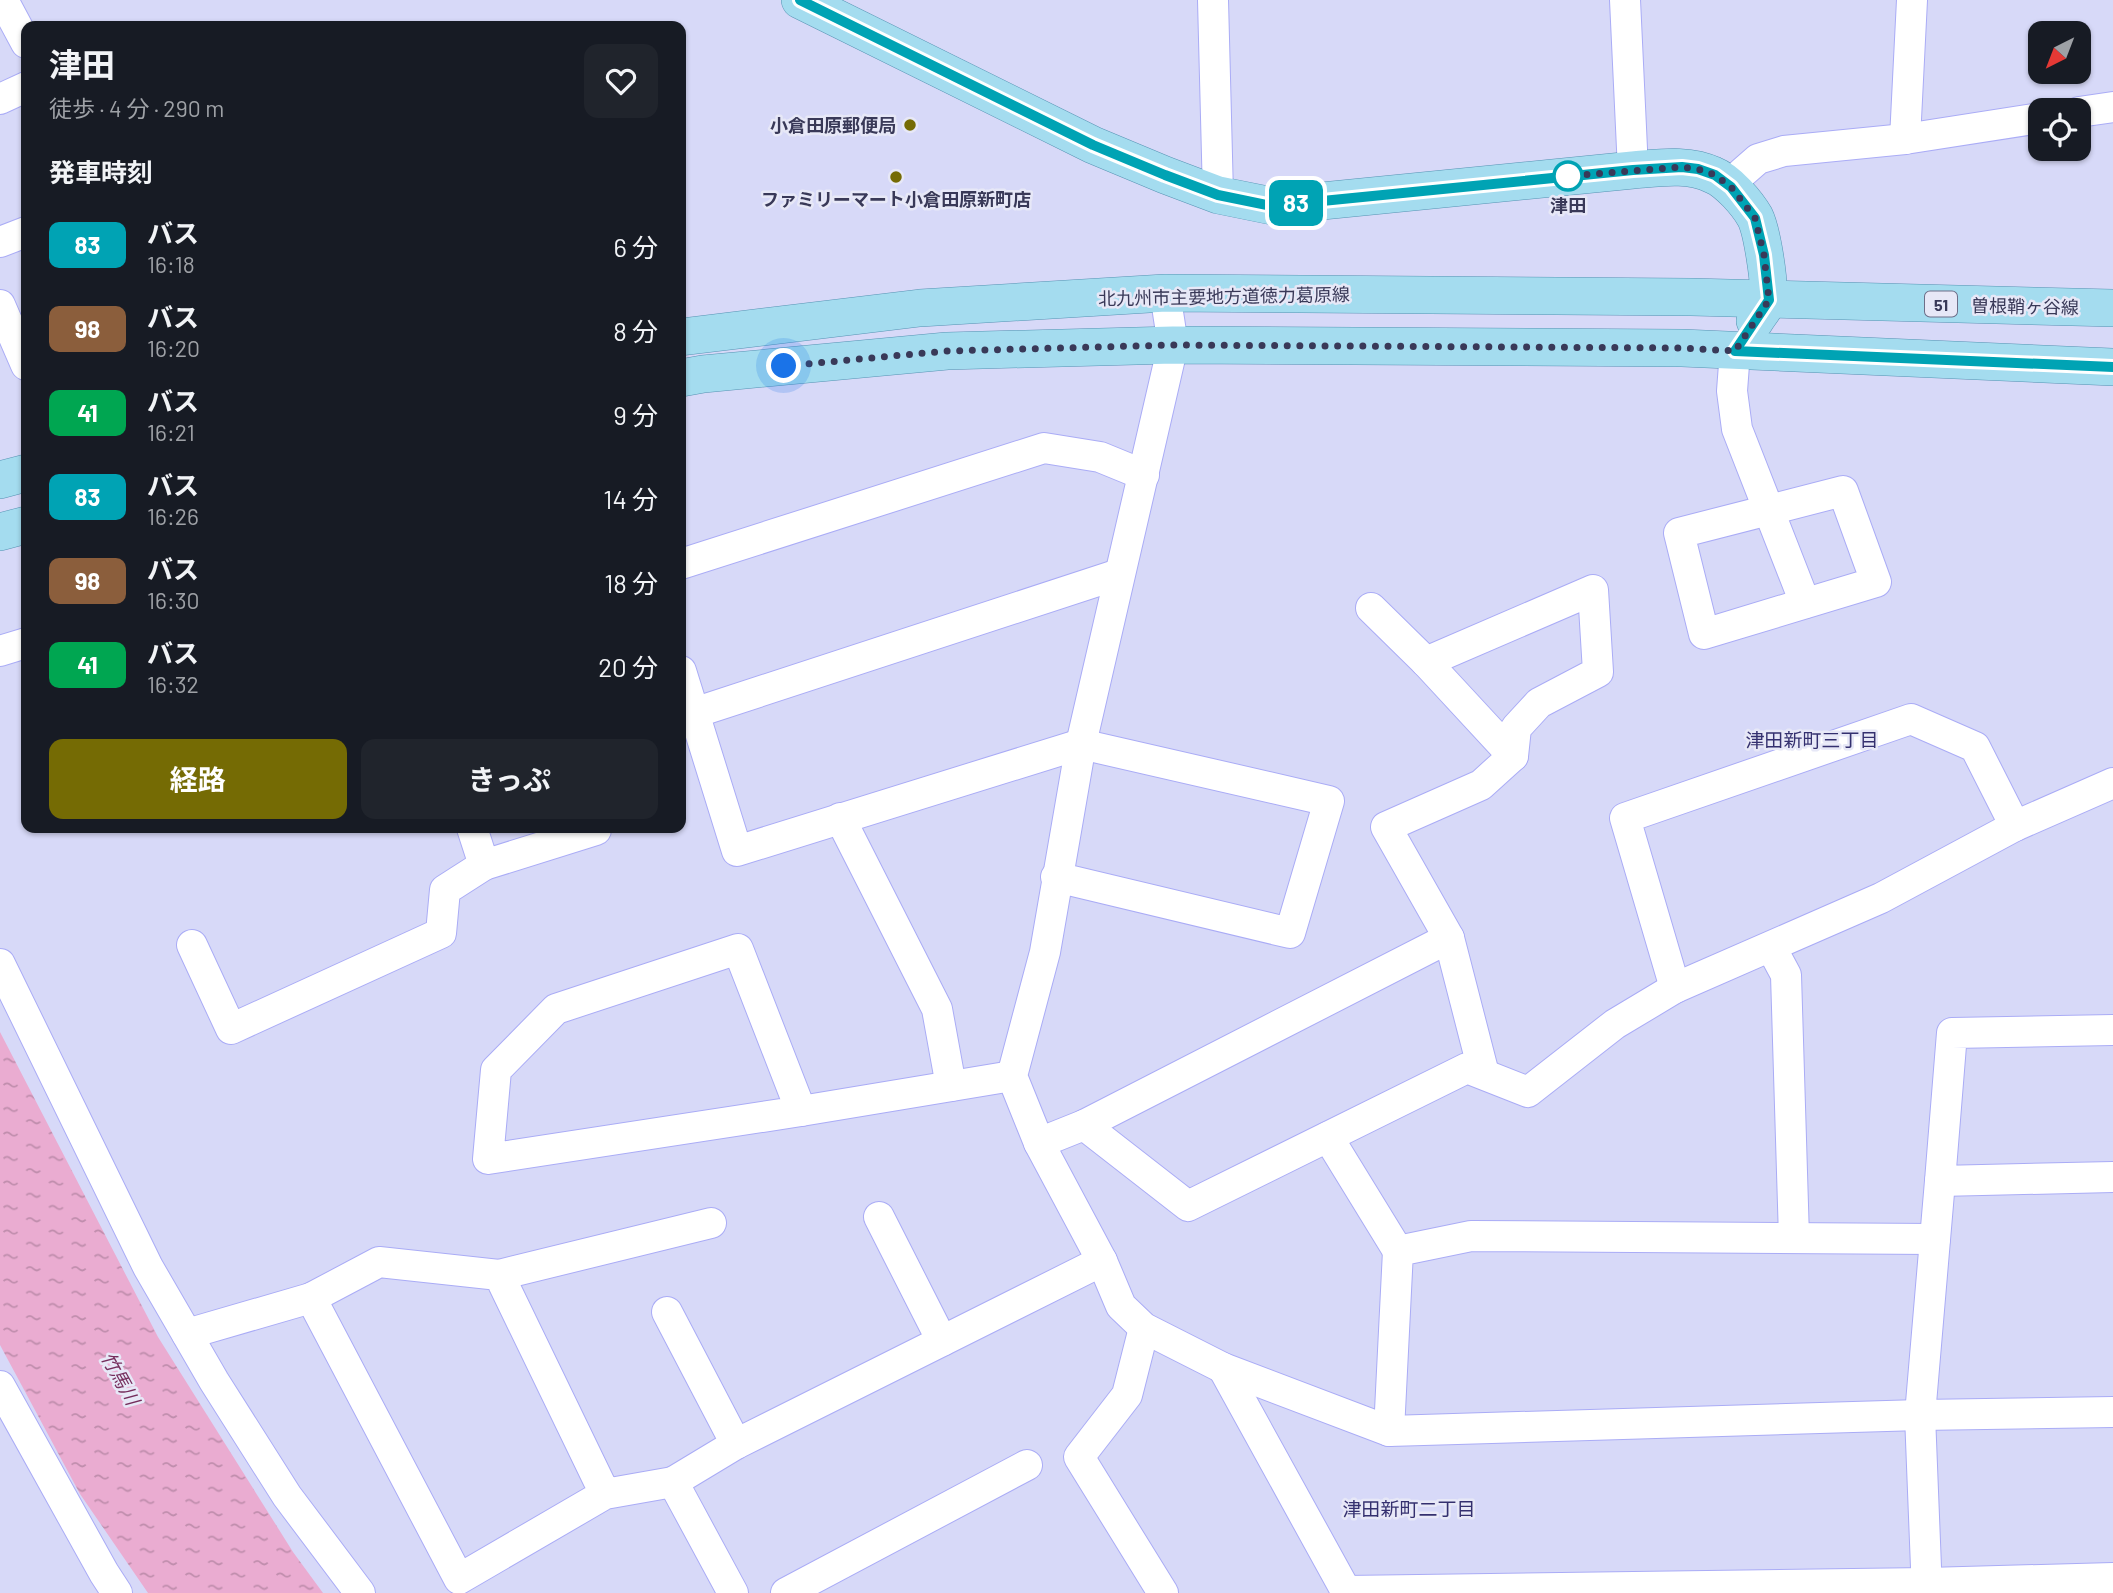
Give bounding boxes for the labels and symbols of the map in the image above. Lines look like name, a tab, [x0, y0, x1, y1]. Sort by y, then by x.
north arrow	[2028, 21, 2091, 84]
place label: 小倉田原郵便局	[770, 114, 896, 136]
marker: 小倉田原郵便局	[902, 117, 918, 133]
marker: 津田	[1553, 161, 1583, 191]
marker: ファミリーマート小倉田原新町店	[888, 169, 904, 185]
line badge: 83	[1264, 180, 1328, 226]
place label: ファミリーマート小倉田原新町店	[761, 188, 1031, 210]
place label: 津田	[1550, 194, 1586, 216]
street label: 北九州市主要地方道徳力葛原線	[1098, 283, 1350, 309]
road number: 51	[1925, 292, 1957, 316]
street label: 曽根鞘ヶ谷線	[1971, 294, 2079, 318]
your location	[766, 348, 801, 383]
district label: 津田新町三丁目	[1745, 728, 1879, 751]
water label: 竹馬川	[97, 1347, 146, 1410]
district label: 津田新町二丁目	[1342, 1497, 1476, 1520]

